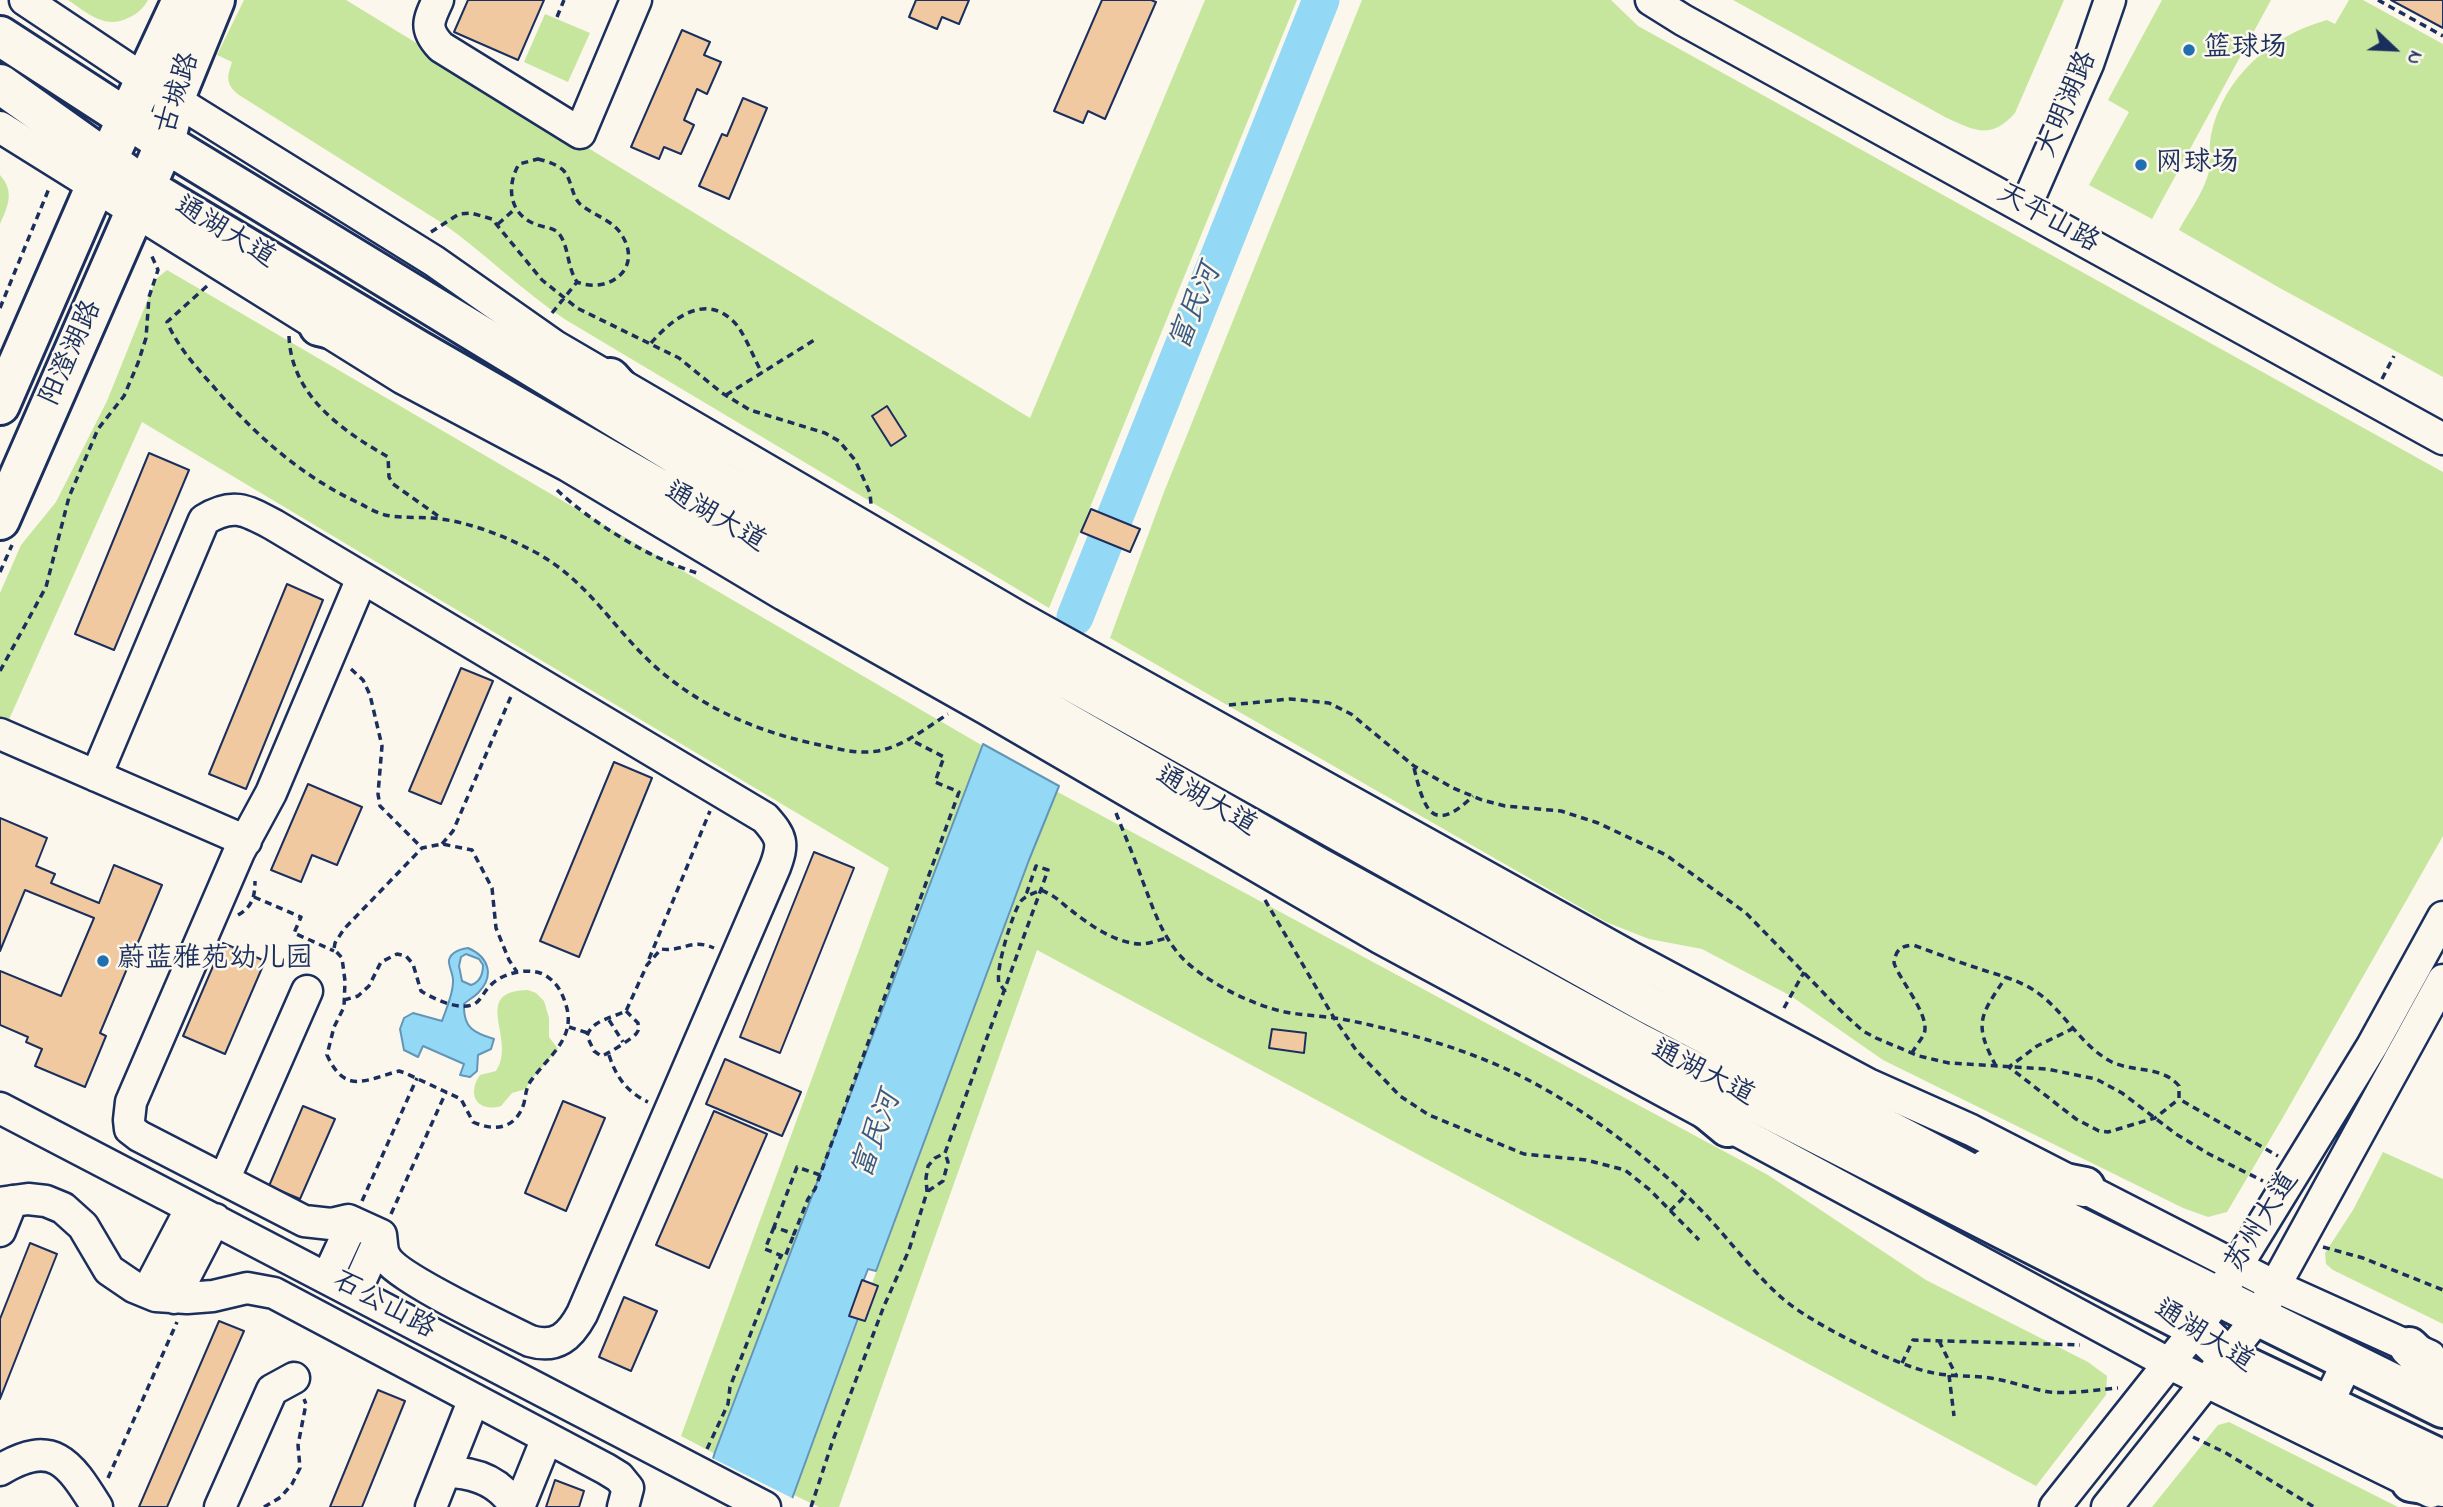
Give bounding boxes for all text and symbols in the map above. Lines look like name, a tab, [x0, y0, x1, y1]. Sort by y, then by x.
north arrow	[2359, 14, 2429, 84]
place label: 篮球场	[2203, 33, 2287, 67]
marker: 篮球场	[2181, 42, 2197, 58]
text: N	[2399, 46, 2429, 69]
street label: 大明湖路	[2032, 47, 2106, 163]
street label: 古城路	[151, 49, 209, 139]
place label: 网球场	[2155, 148, 2239, 182]
marker: 网球场	[2133, 157, 2149, 173]
street label: 天平山路	[1990, 178, 2104, 262]
street label: 通湖大道	[167, 191, 281, 277]
water label: 富民河	[1164, 260, 1232, 356]
street label: 阳澄湖路	[35, 296, 111, 412]
street label: 通湖大道	[657, 476, 771, 562]
street label: 通湖大道	[1148, 760, 1262, 846]
place label: 蔚蓝雅苑幼儿园	[117, 944, 313, 978]
marker: 蔚蓝雅苑幼儿园	[95, 953, 111, 969]
street label: 通湖大道	[1644, 1035, 1760, 1115]
water label: 富民河	[847, 1088, 911, 1184]
street label: 苏州大道	[2220, 1167, 2308, 1279]
street label: 石公山路	[326, 1266, 440, 1348]
street label: 通湖大道	[2147, 1294, 2259, 1382]

